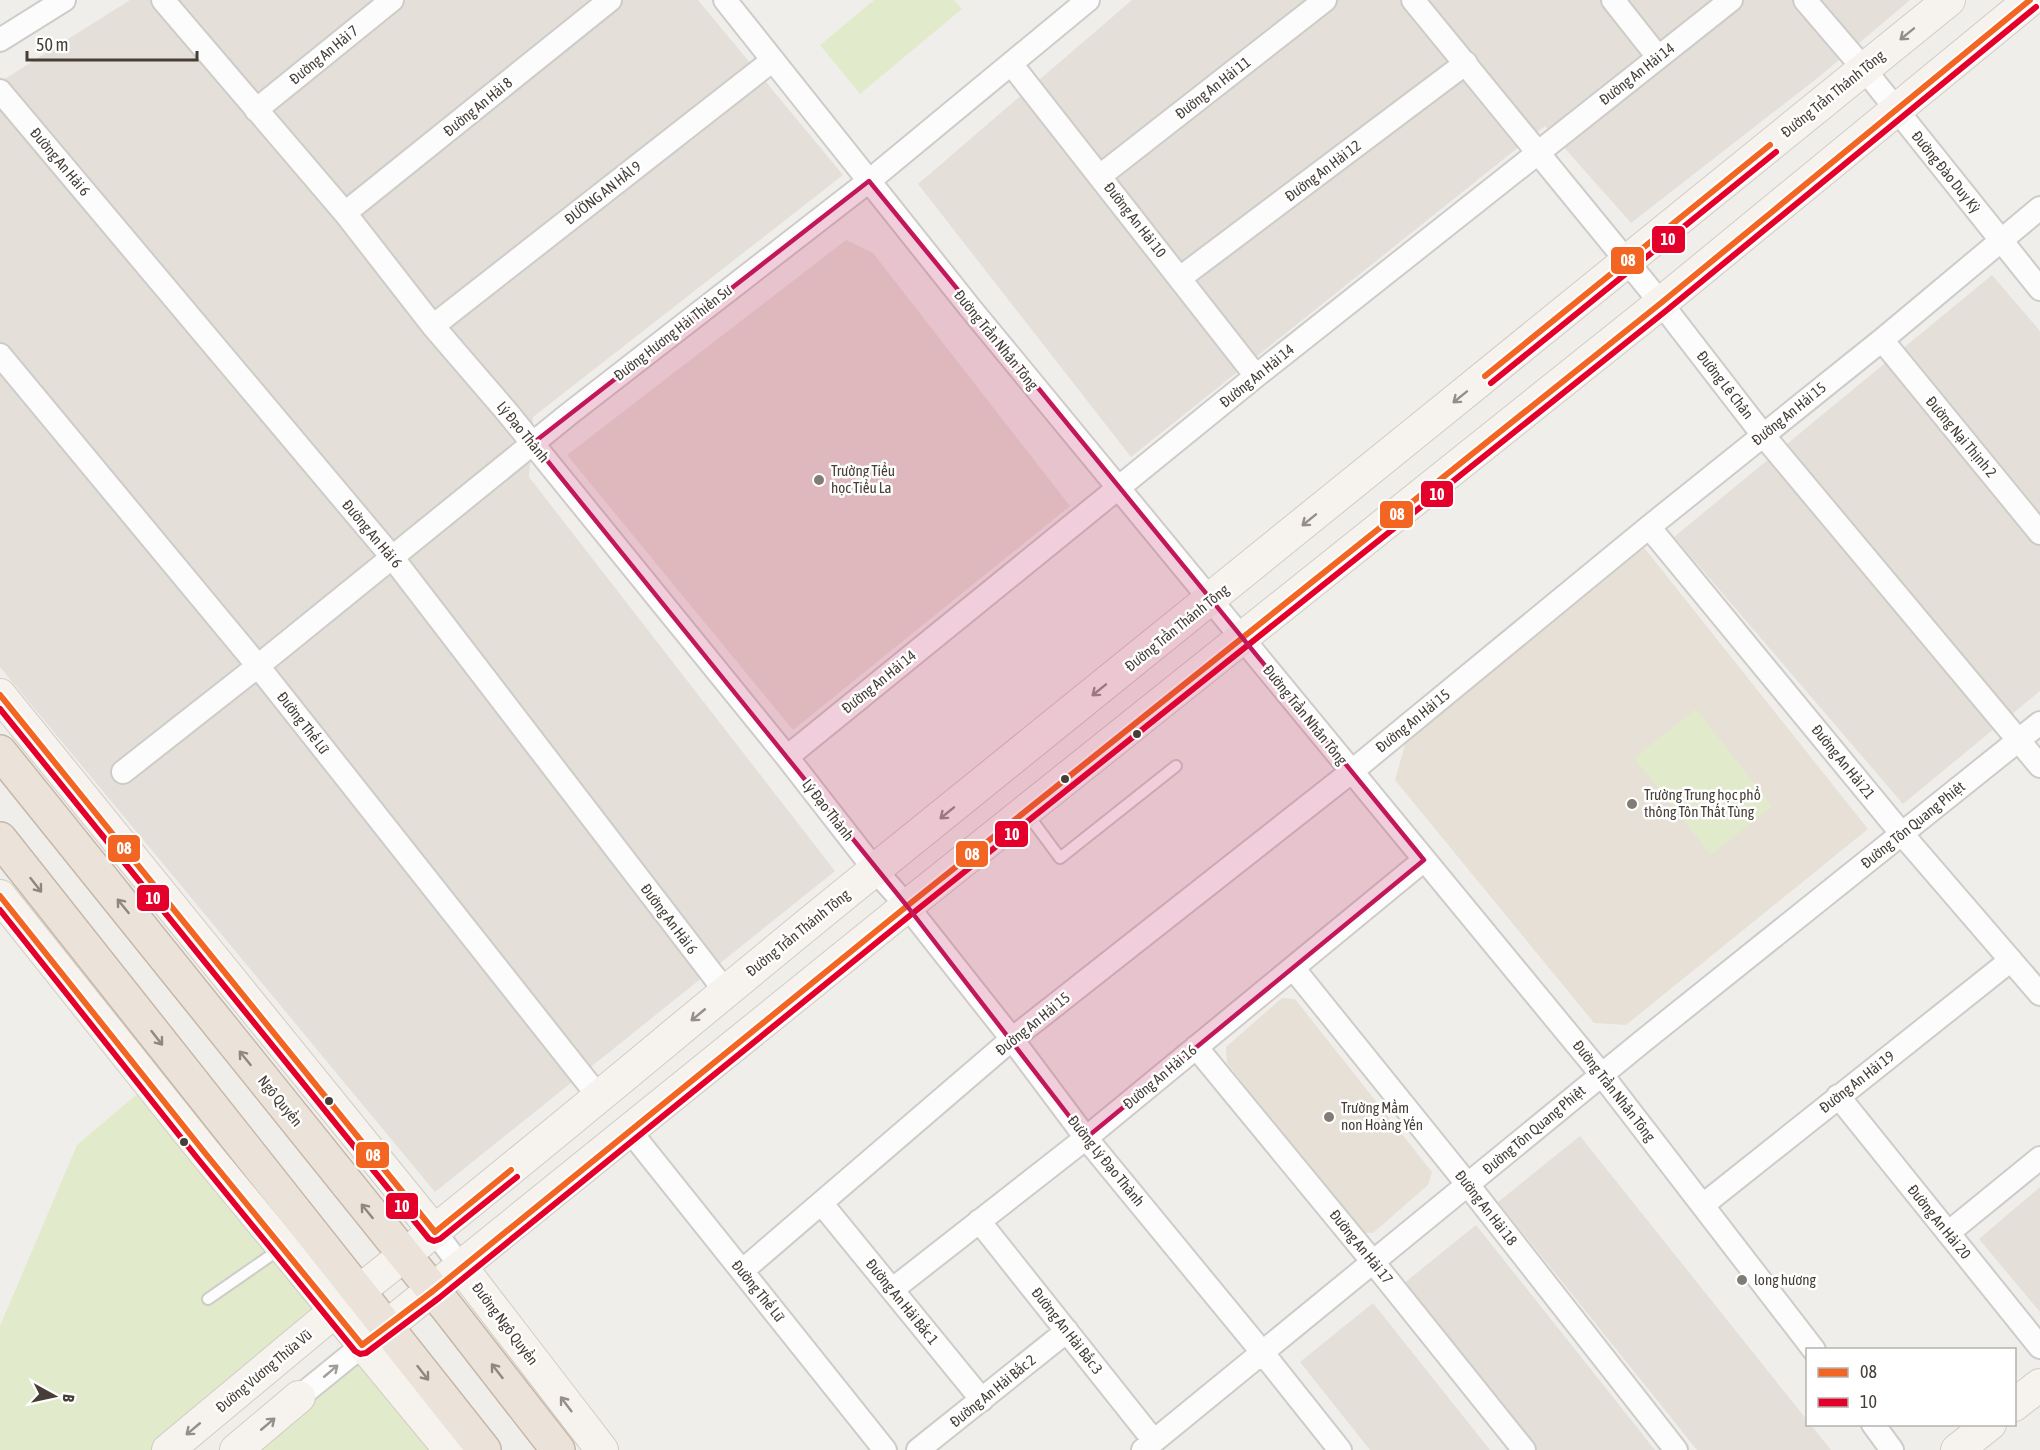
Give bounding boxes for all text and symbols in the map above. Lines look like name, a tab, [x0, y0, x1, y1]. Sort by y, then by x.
street label: Đường An Hải 7	[286, 22, 361, 87]
scale bar	[27, 24, 196, 62]
one-way arrow	[1899, 28, 1915, 41]
text: 50 m	[36, 34, 68, 55]
street label: Đường An Hải 14	[1596, 39, 1678, 108]
street label: Đường Trần Thánh Tông	[1778, 46, 1888, 141]
street label: Đường An Hải 11	[1172, 53, 1254, 122]
street label: Đường An Hải 8	[440, 74, 515, 139]
street label: Đường An Hải 6	[27, 124, 94, 199]
street label: Đường Đào Duy Kỳ	[1908, 128, 1984, 216]
street label: Đường An Hải 12	[1281, 137, 1364, 205]
street label: ĐƯỜNG AN HẢl 9	[561, 158, 644, 228]
street label: Đường An Hải 10	[1101, 179, 1170, 261]
line badge: 10	[1651, 225, 1686, 254]
text: 10	[1660, 230, 1676, 248]
line badge: 08	[1610, 246, 1645, 275]
text: 08	[1620, 251, 1636, 269]
street label: Đường Hương Hải Thiền Sư	[610, 281, 736, 384]
street label: Đường Trần Nhân Tông	[951, 286, 1042, 393]
street label: Đường An Hải 14	[1216, 341, 1297, 411]
street label: Đường Lê Chân	[1694, 347, 1757, 422]
street label: Đường An Hải 15	[1748, 379, 1829, 449]
one-way arrow	[1452, 390, 1468, 403]
street label: Đường Nại Thịnh 2	[1923, 393, 2000, 481]
street label: Lý Đạo Thành	[494, 398, 553, 465]
place label: Trường Tiểu học Tiểu La	[831, 462, 895, 496]
marker: Trường Tiểu học Tiểu La	[812, 473, 826, 487]
line badge: 10	[1420, 480, 1454, 508]
text: 10	[1429, 485, 1445, 503]
street label: Đường An Hải 6	[339, 496, 406, 571]
line badge: 08	[1379, 500, 1414, 529]
text: 08	[1389, 505, 1405, 523]
one-way arrow	[1301, 514, 1317, 527]
street label: Đường Trần Thánh Tông	[1122, 580, 1232, 675]
street label: Đường An Hải 14	[838, 647, 919, 717]
street label: Đường Trần Nhân Tông	[1260, 661, 1351, 768]
one-way arrow	[1091, 684, 1107, 697]
street label: Đường An Hải 15	[1372, 686, 1453, 756]
street label: Đường Thế Lữ	[274, 688, 333, 758]
street label: Đường An Hải 21	[1808, 721, 1878, 802]
unlabelled marker	[1131, 728, 1143, 740]
unlabelled marker	[1059, 773, 1071, 785]
street label: Lý Đạo Thành	[799, 776, 858, 844]
street label: Đường Tôn Quang Phiệt	[1857, 778, 1968, 872]
place label: Trường Trung học phổ thông Tôn Thất Tùng	[1644, 786, 1761, 820]
marker: Trường Trung học phổ thông Tôn Thất Tùng	[1625, 797, 1639, 811]
one-way arrow	[940, 806, 956, 819]
line badge: 10	[994, 820, 1029, 848]
text: 10	[1004, 825, 1020, 843]
line badge: 08	[107, 834, 141, 863]
text: 08	[116, 839, 132, 857]
line badge: 08	[955, 840, 989, 868]
text: 08	[964, 845, 980, 863]
one-way arrow	[30, 876, 43, 892]
street label: Đường An Hải 6	[638, 880, 701, 957]
line badge: 10	[136, 884, 170, 912]
street label: Đường Trần Thánh Tông	[743, 885, 853, 980]
text: 10	[145, 889, 161, 907]
one-way arrow	[117, 898, 130, 914]
street label: Đường An Hải 15	[992, 989, 1073, 1059]
one-way arrow	[691, 1008, 706, 1022]
one-way arrow	[151, 1029, 164, 1045]
street label: Đường Trần Nhân Tông	[1570, 1037, 1659, 1145]
street label: Đường An Hải 16	[1120, 1041, 1200, 1112]
street label: Đường An Hải 19	[1816, 1047, 1898, 1116]
one-way arrow	[239, 1051, 252, 1067]
street label: Ngô Quyền	[255, 1072, 306, 1129]
street label: Đường Tôn Quang Phiệt	[1479, 1082, 1588, 1177]
unlabelled marker	[323, 1095, 335, 1107]
place label: Trường Mầm non Hoàng Yến	[1341, 1099, 1423, 1133]
marker: Trường Mầm non Hoàng Yến	[1322, 1110, 1336, 1124]
street label: Đường Lý Đạo Thành	[1065, 1112, 1148, 1209]
unlabelled marker	[178, 1136, 190, 1148]
line badge: 08	[355, 1141, 390, 1169]
text: 08	[365, 1146, 381, 1164]
street label: Đường An Hải 18	[1452, 1167, 1521, 1249]
street label: Đường An Hải 20	[1904, 1181, 1974, 1262]
line badge: 10	[385, 1192, 419, 1220]
text: 10	[394, 1197, 410, 1215]
one-way arrow	[361, 1203, 374, 1219]
street label: Đường An Hải 17	[1326, 1206, 1396, 1287]
street label: Đường An Hải Bắc 1	[863, 1255, 942, 1348]
street label: Đường Thế Lữ	[729, 1257, 789, 1325]
place label: long hương	[1754, 1271, 1817, 1288]
marker: long hương	[1735, 1273, 1749, 1287]
street label: Đường Ngô Quyền	[469, 1279, 542, 1368]
street label: Đường An Hải Bắc 3	[1028, 1284, 1106, 1377]
street label: Đường Vương Thừa Vũ	[212, 1326, 315, 1416]
legend	[1806, 1348, 2016, 1426]
street label: Đường An Hải Bắc 2	[946, 1351, 1039, 1430]
text: 08	[1860, 1361, 1877, 1382]
one-way arrow	[490, 1363, 503, 1379]
one-way arrow	[323, 1364, 338, 1378]
one-way arrow	[416, 1365, 429, 1381]
north arrow	[24, 1366, 84, 1426]
text: 10	[1860, 1391, 1877, 1412]
text: B	[59, 1393, 78, 1404]
one-way arrow	[560, 1396, 573, 1412]
one-way arrow	[260, 1417, 276, 1430]
one-way arrow	[185, 1423, 201, 1436]

